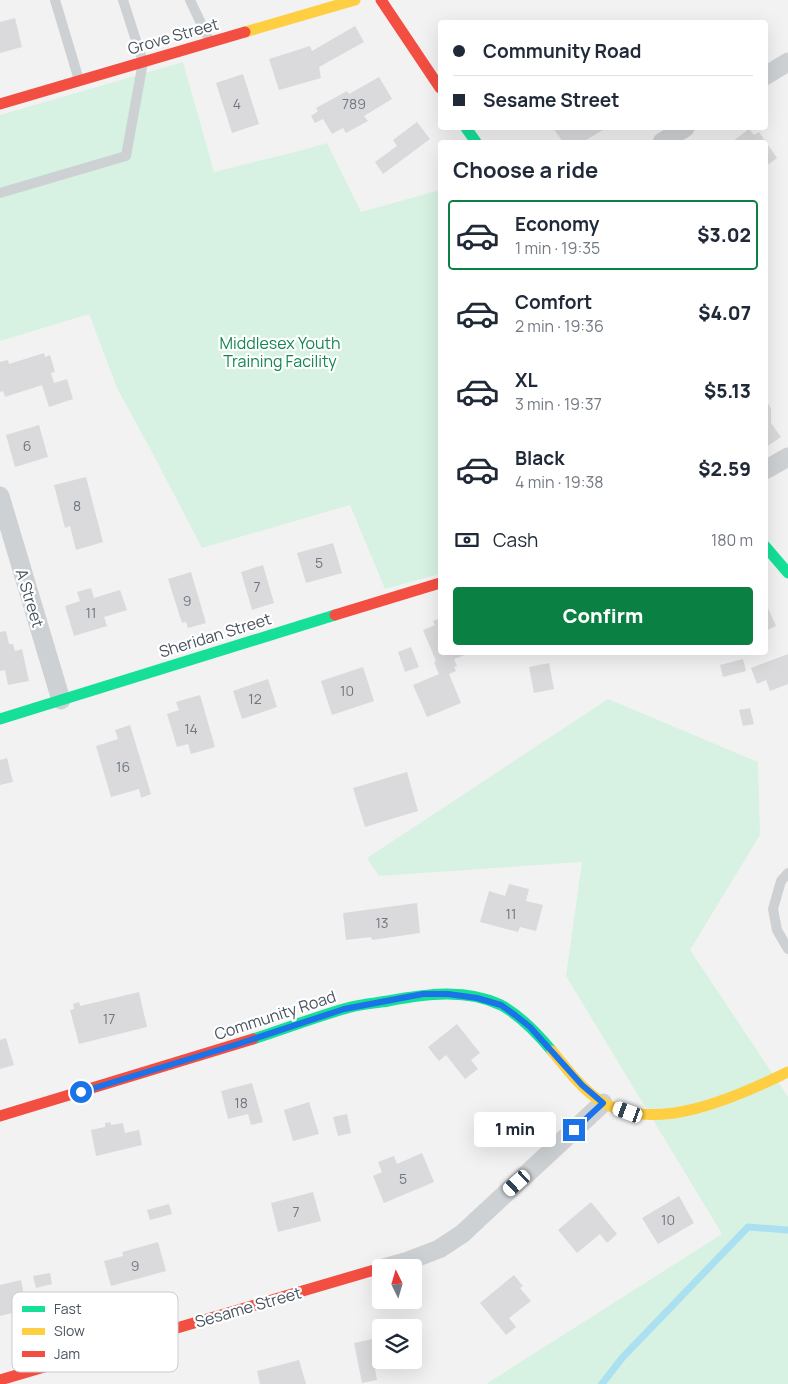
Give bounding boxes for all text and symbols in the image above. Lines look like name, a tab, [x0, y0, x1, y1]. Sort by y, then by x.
street label: Grove Street	[125, 13, 221, 59]
text: Community Road	[483, 38, 641, 64]
text: Sesame Street	[483, 87, 620, 113]
house number: 4	[233, 94, 241, 113]
house number: 789	[342, 94, 366, 113]
text: Choose a ride	[453, 155, 598, 185]
text: Economy	[515, 211, 599, 237]
icon: car	[455, 213, 500, 258]
text: $3.02	[697, 222, 751, 248]
text: 1 min · 19:35	[515, 237, 600, 259]
text: Comfort	[515, 289, 592, 315]
icon: car	[455, 291, 500, 336]
text: $4.07	[698, 300, 751, 326]
text: 2 min · 19:36	[515, 315, 604, 337]
park label: Middlesex Youth Training Facility	[220, 332, 340, 372]
text: XL	[515, 367, 538, 393]
icon: car	[455, 369, 500, 414]
text: $5.13	[704, 378, 751, 404]
text: 3 min · 19:37	[515, 393, 602, 415]
house number: 6	[23, 436, 31, 455]
text: Black	[515, 445, 564, 471]
icon: car	[455, 447, 500, 492]
text: $2.59	[698, 456, 751, 482]
text: 4 min · 19:38	[515, 471, 604, 493]
house number: 8	[73, 496, 81, 515]
icon: cash	[453, 526, 481, 554]
text: Cash	[493, 527, 538, 553]
text: 180 m	[711, 529, 753, 551]
house number: 5	[315, 553, 323, 572]
street label: A Street	[11, 566, 49, 630]
house number: 7	[253, 577, 261, 596]
button: Confirm	[453, 587, 753, 645]
house number: 9	[183, 591, 191, 610]
house number: 11	[86, 603, 96, 622]
street label: Sheridan Street	[156, 607, 274, 663]
house number: 10	[340, 681, 354, 700]
house number: 12	[248, 689, 262, 708]
house number: 14	[184, 719, 198, 738]
house number: 16	[116, 757, 130, 776]
house number: 11	[506, 904, 516, 923]
house number: 13	[375, 913, 389, 932]
street label: Community Road	[211, 985, 339, 1045]
house number: 17	[103, 1009, 115, 1028]
route start	[70, 1081, 92, 1103]
house number: 18	[234, 1093, 248, 1112]
car	[611, 1100, 644, 1124]
callout: 1 min	[474, 1112, 556, 1148]
text: 1 min	[495, 1118, 535, 1140]
route end	[563, 1119, 585, 1141]
car	[500, 1167, 533, 1199]
house number: 5	[399, 1169, 407, 1188]
house number: 7	[292, 1202, 300, 1221]
house number: 10	[661, 1210, 675, 1229]
house number: 9	[131, 1256, 139, 1275]
north arrow	[372, 1259, 422, 1309]
map controls	[372, 1259, 422, 1369]
street label: Sesame Street	[192, 1281, 304, 1333]
legend	[12, 1292, 178, 1372]
text: Fast	[54, 1299, 82, 1318]
button: layers	[372, 1319, 422, 1369]
text: Slow	[54, 1321, 85, 1340]
text: Jam	[54, 1344, 80, 1363]

